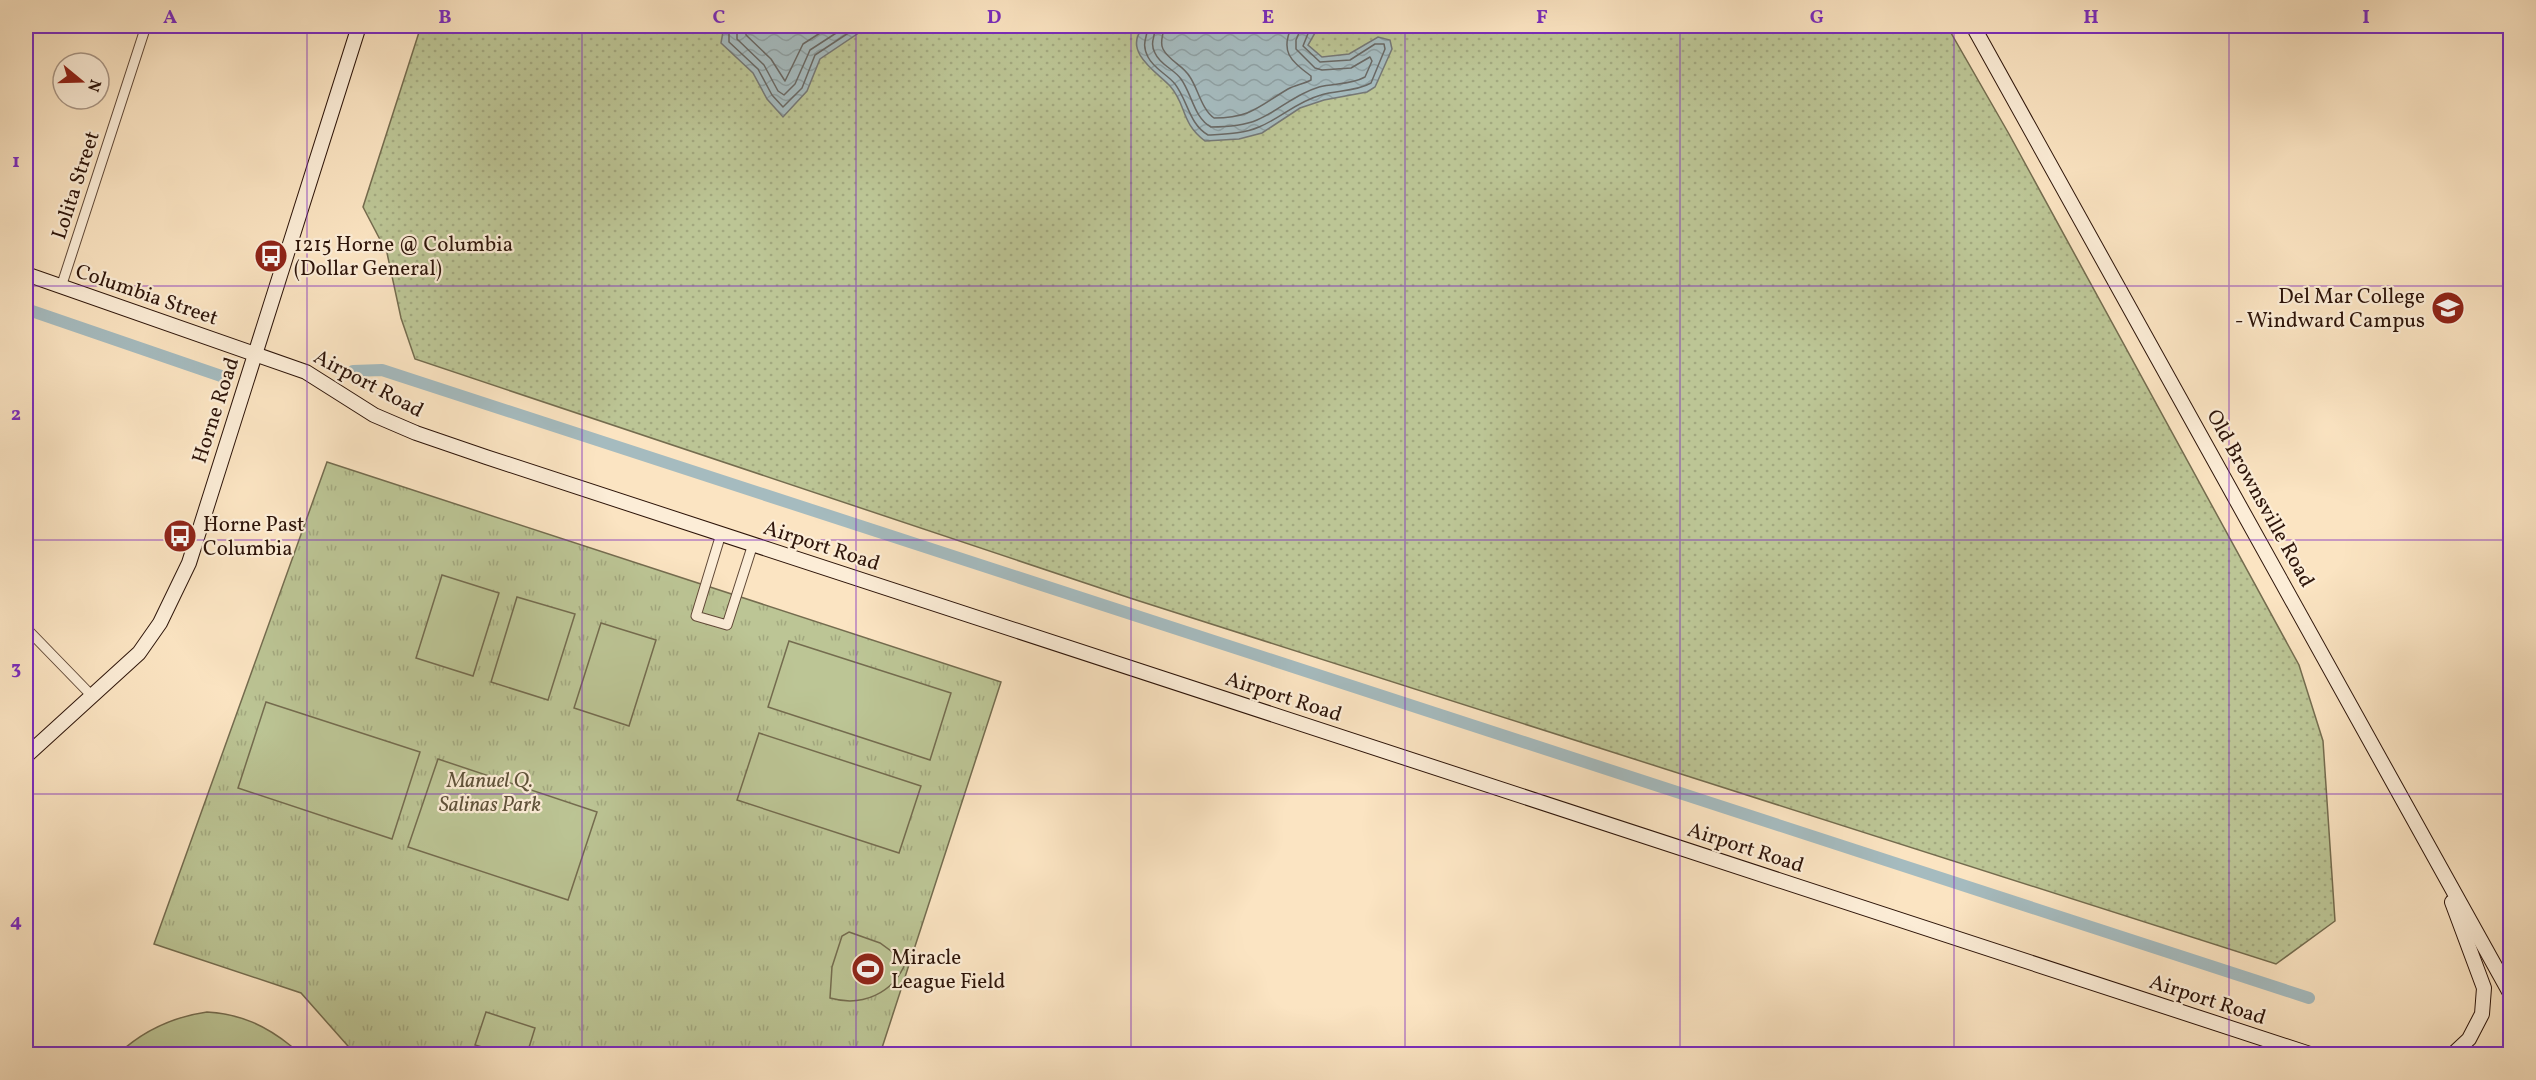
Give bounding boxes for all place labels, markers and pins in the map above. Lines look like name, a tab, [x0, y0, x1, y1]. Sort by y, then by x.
place label: 1215 Horne @ Columbia (Dollar General)	[294, 231, 513, 284]
bus stop icon: 1215 Horne @ Columbia (Dollar General)	[253, 238, 289, 274]
place label: Del Mar College - Windward Campus	[2235, 283, 2425, 336]
school or university icon: Del Mar College - Windward Campus	[2430, 290, 2466, 326]
place label: Horne Past Columbia	[203, 511, 305, 564]
bus stop icon: Horne Past Columbia	[162, 518, 198, 554]
place label: Miracle League Field	[891, 944, 1005, 997]
sports icon: Miracle League Field	[850, 951, 886, 987]

